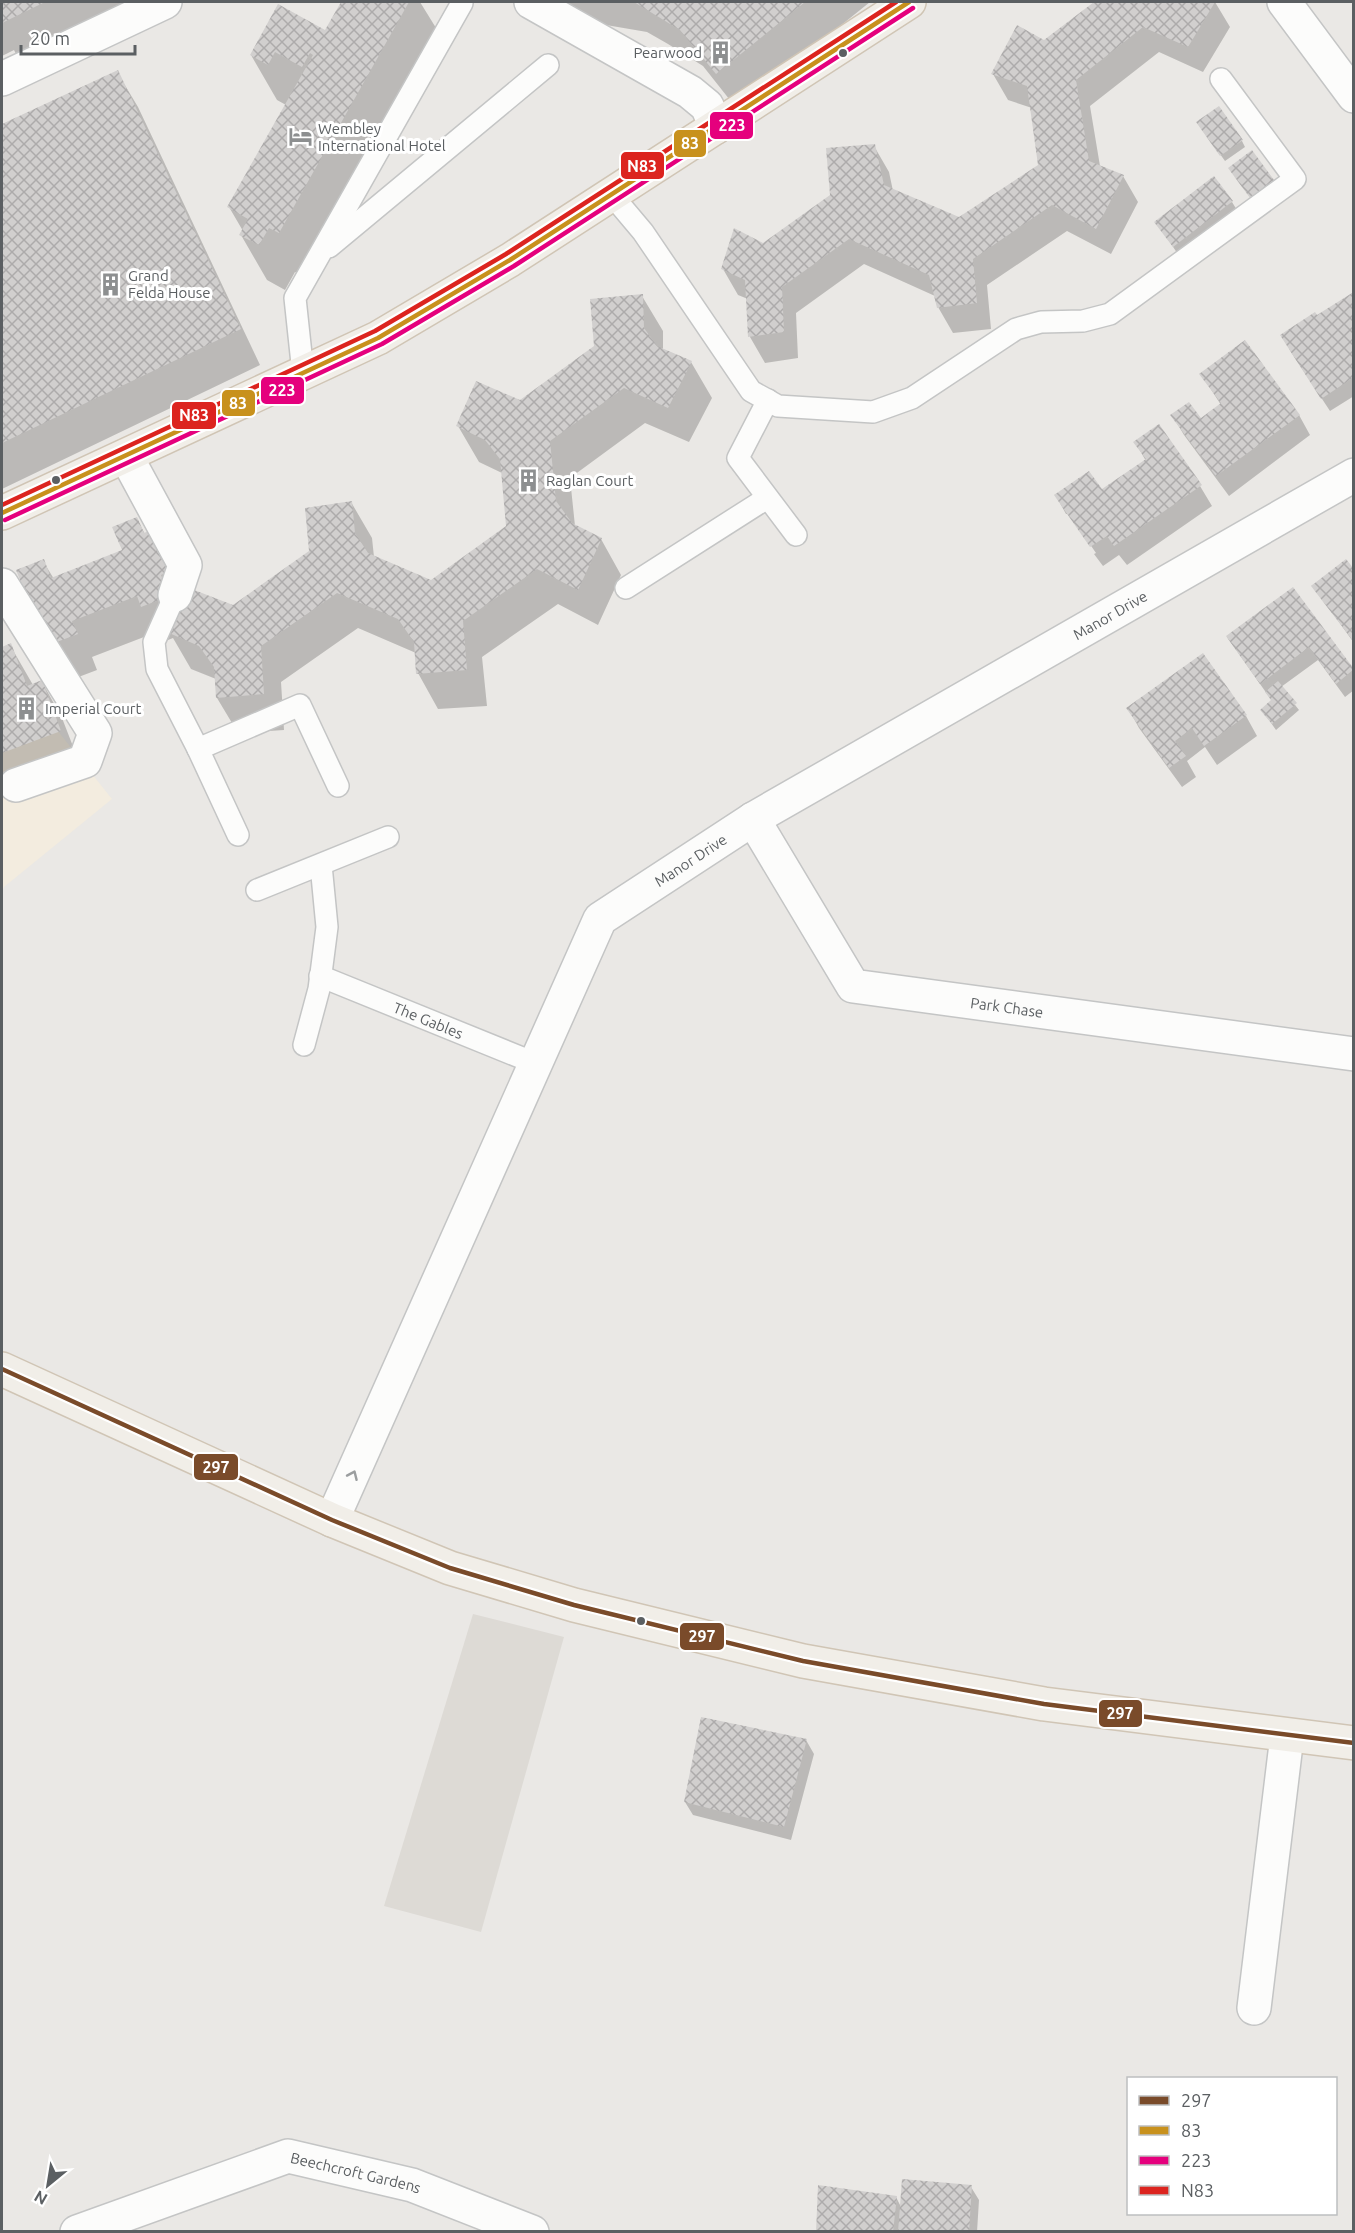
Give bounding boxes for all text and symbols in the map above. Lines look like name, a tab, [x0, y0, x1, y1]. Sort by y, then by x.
scale bar	[21, 18, 135, 56]
text: 20 m	[30, 28, 70, 48]
building icon: Pearwood	[707, 39, 733, 65]
place label: Pearwood	[633, 44, 702, 61]
unlabelled marker	[837, 47, 849, 59]
line badge: 223	[709, 111, 754, 140]
text: 223	[718, 116, 746, 134]
place label: Wembley International Hotel	[318, 120, 446, 154]
hotel icon: Wembley International Hotel	[287, 124, 313, 150]
line badge: 83	[673, 129, 707, 158]
text: 83	[681, 134, 699, 152]
line badge: N83	[620, 151, 665, 180]
text: N83	[627, 157, 657, 175]
place label: Grand Felda House	[128, 267, 211, 301]
building icon: Grand Felda House	[97, 271, 123, 297]
line badge: 223	[260, 376, 305, 405]
text: 223	[268, 381, 296, 399]
line badge: 83	[221, 389, 256, 417]
text: 83	[229, 394, 247, 412]
line badge: N83	[171, 401, 217, 430]
text: N83	[179, 406, 209, 424]
building icon: Raglan Court	[515, 467, 541, 493]
place label: Raglan Court	[546, 472, 634, 489]
unlabelled marker	[50, 474, 62, 486]
street label: Manor Drive	[1070, 587, 1150, 643]
building icon: Imperial Court	[14, 695, 40, 721]
place label: Imperial Court	[45, 700, 141, 717]
street label: Manor Drive	[651, 830, 730, 890]
street label: Park Chase	[969, 994, 1045, 1020]
street label: The Gables	[391, 998, 466, 1042]
line badge: 297	[193, 1453, 239, 1481]
text: 297	[202, 1458, 230, 1476]
one-way arrow	[345, 1470, 357, 1481]
unlabelled marker	[635, 1615, 647, 1627]
line badge: 297	[679, 1622, 725, 1651]
text: 297	[688, 1627, 716, 1645]
line badge: 297	[1098, 1699, 1143, 1728]
text: 297	[1106, 1704, 1134, 1722]
legend	[1127, 2077, 1337, 2215]
text: 297	[1181, 2090, 1211, 2110]
text: 83	[1181, 2120, 1201, 2140]
street label: Beechcroft Gardens	[289, 2148, 424, 2196]
text: 223	[1181, 2150, 1211, 2170]
north arrow	[18, 2155, 78, 2215]
text: N83	[1181, 2180, 1214, 2200]
text: N	[31, 2187, 50, 2209]

